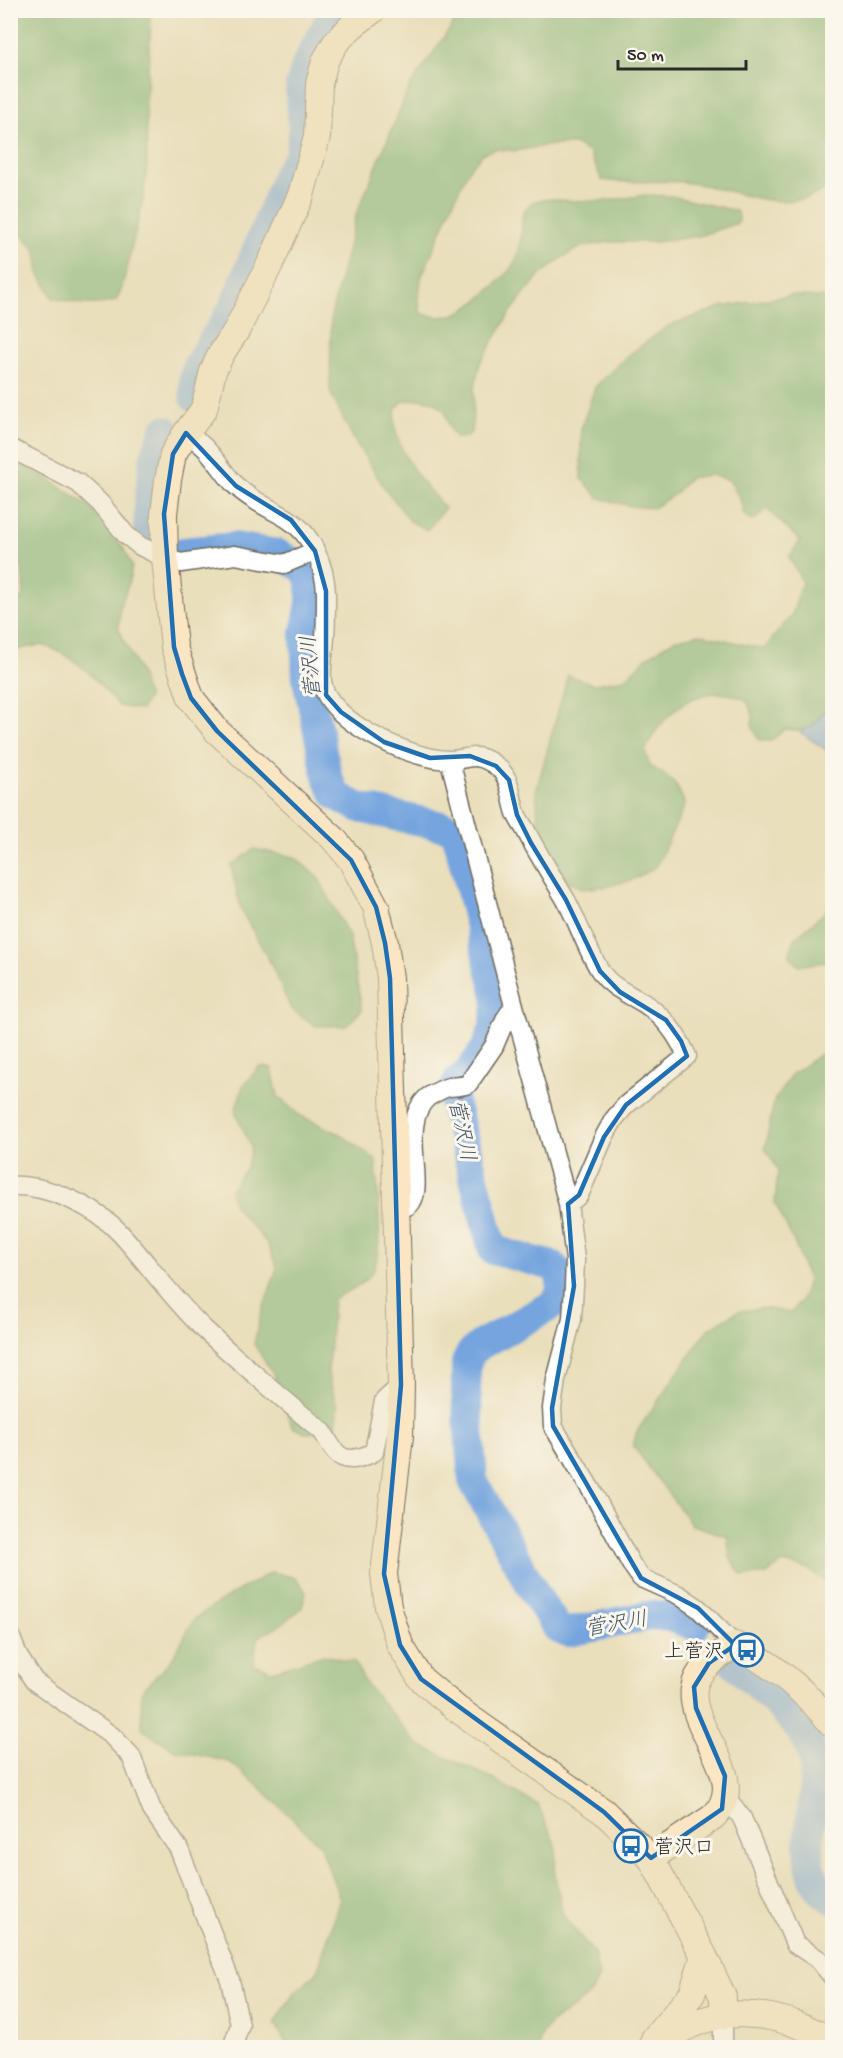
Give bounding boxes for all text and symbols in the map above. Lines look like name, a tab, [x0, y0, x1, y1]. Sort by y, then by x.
scale bar	[618, 33, 746, 71]
text: 50 m	[627, 46, 664, 67]
water label: 菅沢川	[296, 634, 329, 699]
water label: 菅沢川	[441, 1097, 480, 1164]
water label: 菅沢川	[583, 1607, 650, 1644]
bus stop icon: 上菅沢	[729, 1632, 765, 1668]
place label: 上菅沢	[664, 1640, 724, 1665]
bus stop icon: 菅沢口	[613, 1828, 649, 1864]
place label: 菅沢口	[654, 1836, 714, 1861]

